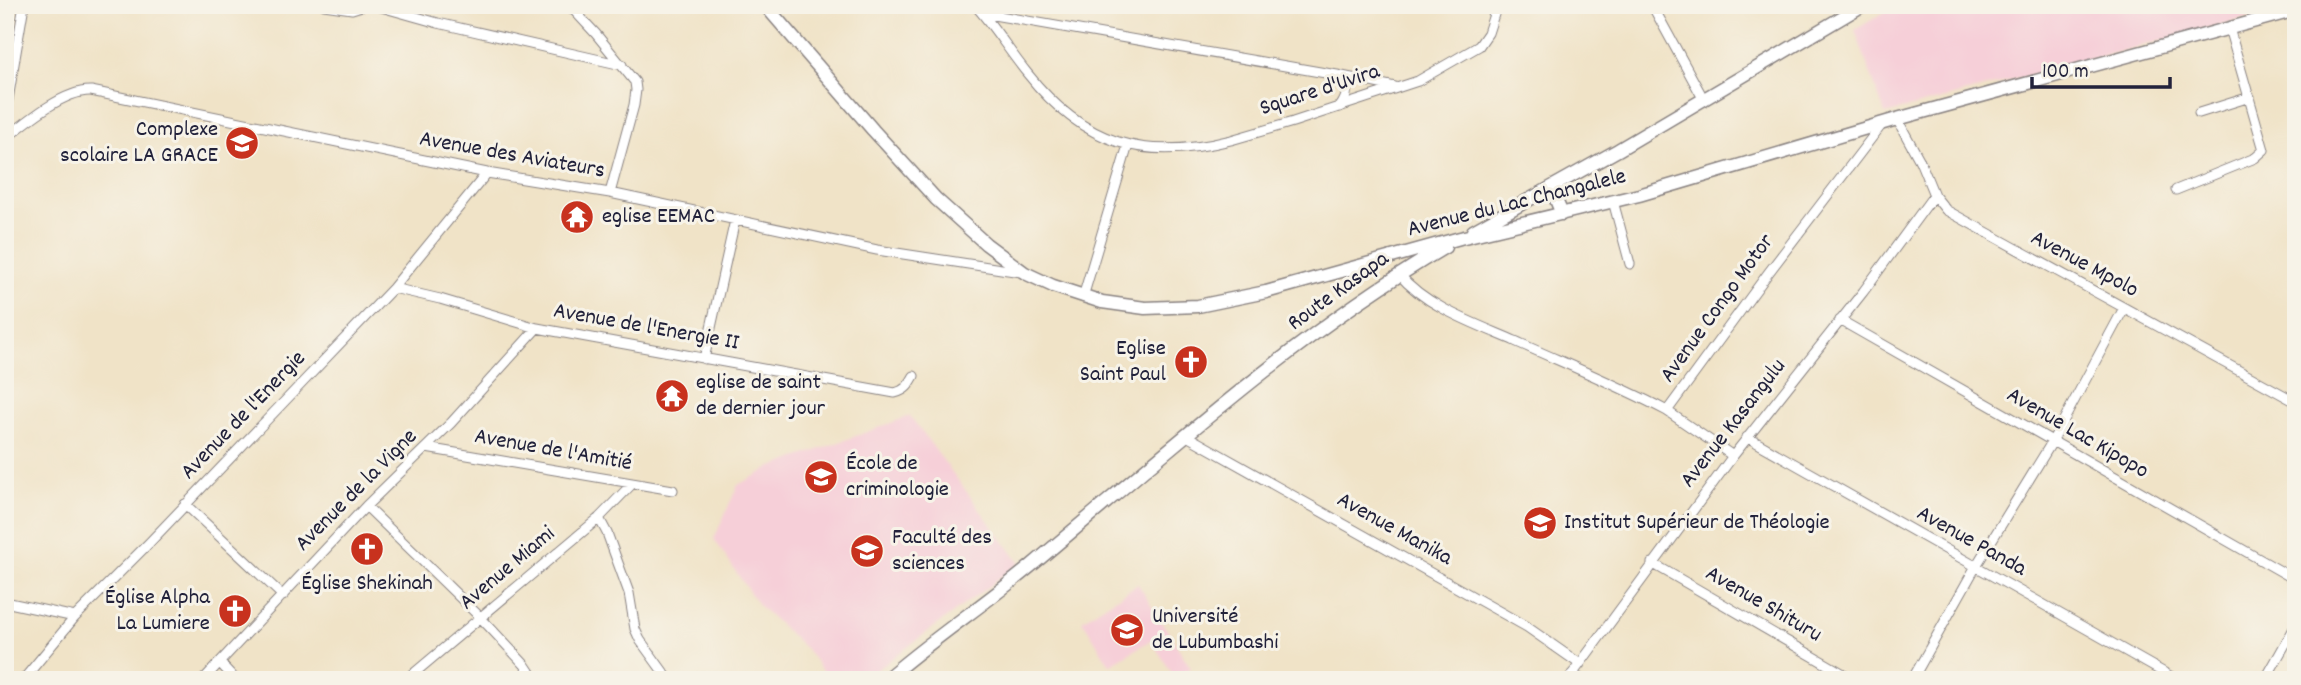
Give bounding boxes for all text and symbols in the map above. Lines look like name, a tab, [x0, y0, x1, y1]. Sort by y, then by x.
scale bar	[2032, 46, 2170, 90]
street label: Square d'Uvira	[1256, 56, 1385, 126]
text: 100 m	[2042, 58, 2089, 88]
place label: Complexe scolaire LA GRACE	[60, 114, 219, 173]
street label: Avenue des Aviateurs	[417, 123, 607, 189]
school or university icon: Complexe scolaire LA GRACE	[223, 124, 261, 162]
street label: Avenue du Lac Changalele	[1404, 161, 1630, 247]
temple icon: eglise EEMAC	[558, 198, 596, 236]
place label: eglise EEMAC	[602, 201, 715, 234]
street label: Avenue Mpolo	[2024, 223, 2144, 307]
street label: Avenue Congo Motor	[1653, 227, 1784, 390]
street label: Route Kasapa	[1281, 243, 1398, 340]
street label: Avenue de l'Energie II	[551, 295, 741, 361]
place label: Eglise Saint Paul	[1080, 333, 1167, 392]
church icon: Eglise Saint Paul	[1172, 343, 1210, 381]
street label: Avenue de l'Energie	[174, 344, 314, 488]
street label: Avenue Kasangulu	[1673, 352, 1795, 496]
place label: eglise de saint de dernier jour	[696, 367, 826, 426]
temple icon: eglise de saint de dernier jour	[653, 377, 691, 415]
street label: Avenue Lac Kipopo	[2000, 380, 2154, 488]
street label: Avenue de l'Amitié	[472, 421, 635, 481]
street label: Avenue de la Vigne	[288, 422, 426, 560]
place label: École de criminologie	[846, 448, 949, 507]
school or university icon: École de criminologie	[802, 458, 840, 496]
street label: Avenue Manika	[1330, 485, 1459, 576]
street label: Avenue Panda	[1910, 498, 2033, 587]
school or university icon: Institut Supérieur de Théologie	[1521, 504, 1559, 542]
place label: Institut Supérieur de Théologie	[1564, 507, 1830, 540]
street label: Avenue Miami	[453, 519, 563, 619]
place label: Faculté des sciences	[892, 522, 992, 581]
church icon: Église Shekinah	[348, 530, 386, 568]
school or university icon: Faculté des sciences	[848, 532, 886, 570]
street label: Avenue Shituru	[1698, 558, 1828, 652]
place label: Église Shekinah	[301, 568, 433, 601]
place label: Église Alpha La Lumiere	[105, 582, 211, 641]
church icon: Église Alpha La Lumiere	[216, 592, 254, 630]
place label: Université de Lubumbashi	[1152, 601, 1278, 660]
school or university icon: Université de Lubumbashi	[1108, 611, 1146, 649]

